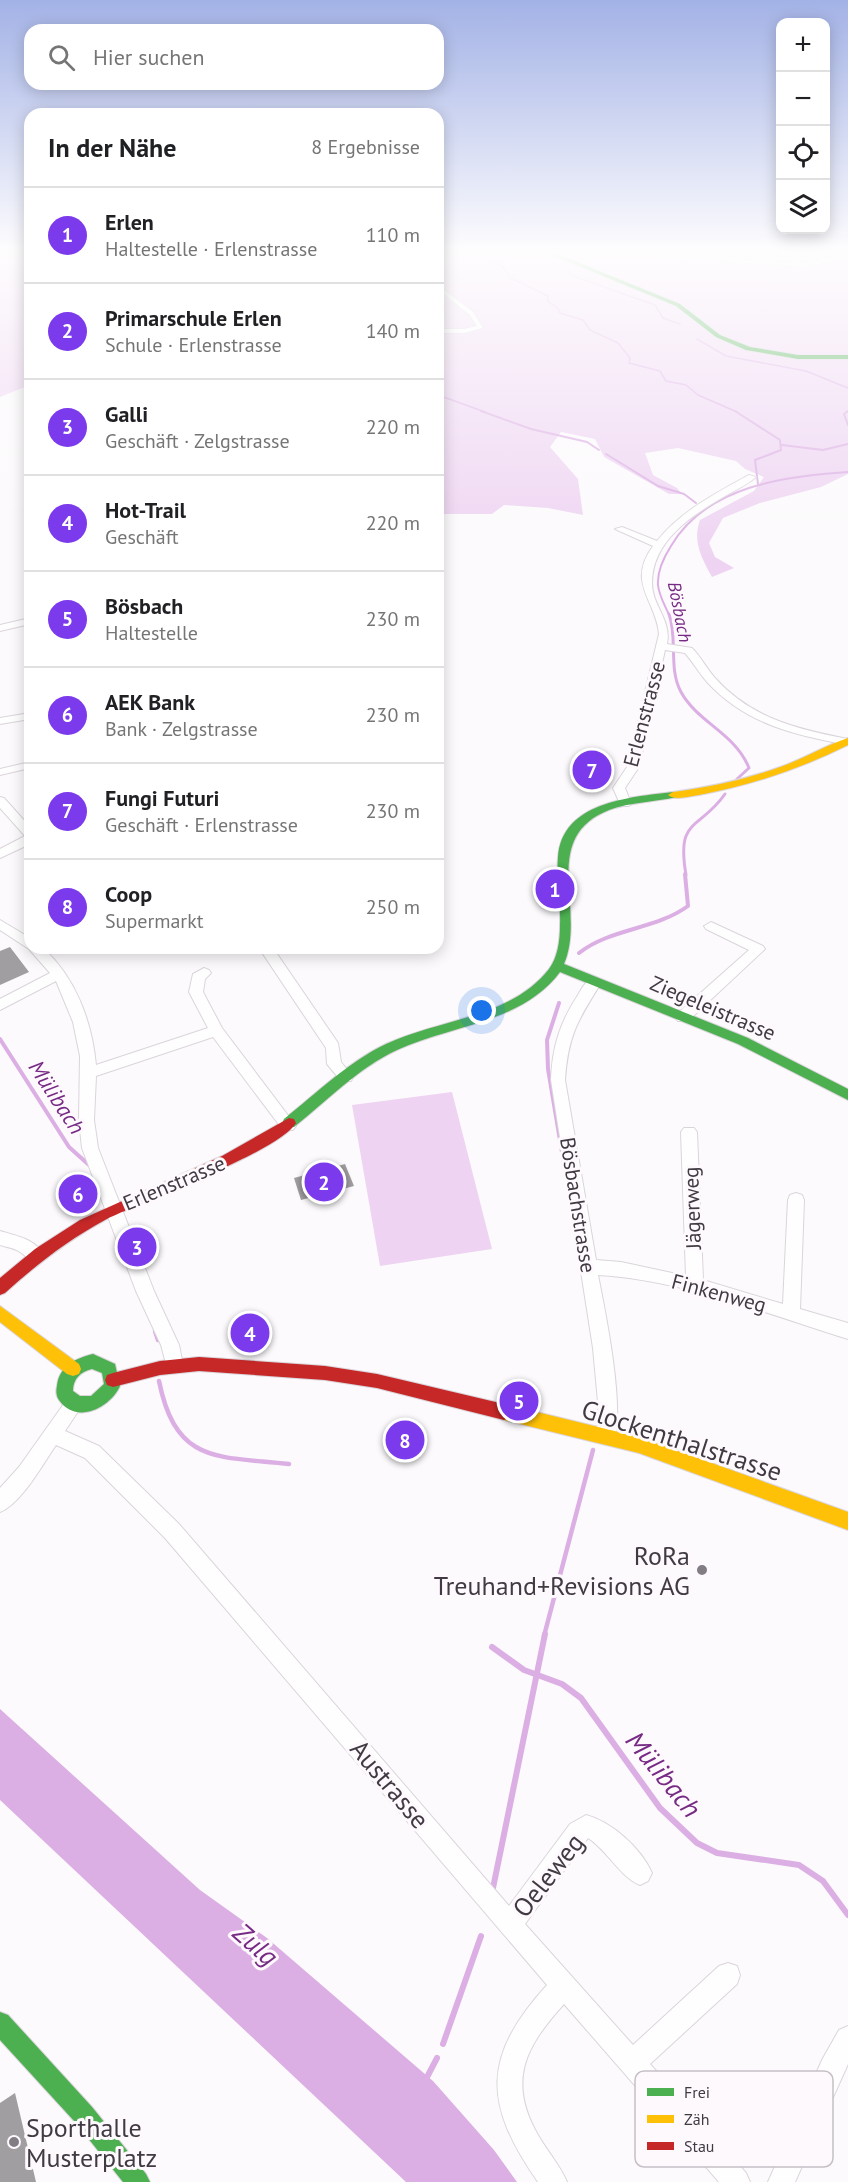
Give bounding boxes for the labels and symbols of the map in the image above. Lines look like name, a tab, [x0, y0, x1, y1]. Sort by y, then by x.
water label: Bösbach	[663, 580, 697, 644]
street label: Erlenstrasse	[617, 658, 671, 770]
pin: 7	[572, 748, 612, 792]
pin: 1	[536, 866, 574, 912]
street label: Ziegeleistrasse	[646, 969, 780, 1047]
your location	[467, 996, 496, 1025]
water label: Mülibach	[23, 1055, 91, 1139]
street label: Bösbachstrasse	[554, 1135, 602, 1275]
street label: Erlenstrasse	[119, 1149, 229, 1217]
pin: 2	[304, 1160, 344, 1204]
street label: Jägerweg	[677, 1166, 707, 1251]
pin: 6	[58, 1172, 98, 1216]
pin: 3	[118, 1224, 156, 1270]
street label: Finkenweg	[669, 1267, 769, 1319]
pin: 4	[230, 1310, 270, 1356]
pin: 5	[500, 1378, 538, 1424]
street label: Glockenthalstrasse	[578, 1392, 786, 1488]
pin: 8	[386, 1418, 424, 1462]
place label: RoRa Treuhand+Revisions AG	[434, 1539, 690, 1602]
marker: RoRa Treuhand+Revisions AG	[695, 1563, 709, 1577]
water label: Mülibach	[619, 1724, 709, 1824]
street label: Austrasse	[343, 1733, 437, 1835]
street label: Oeleweg	[505, 1827, 591, 1923]
water label: Zulg	[226, 1915, 286, 1973]
legend	[635, 2071, 833, 2167]
text: Frei	[684, 2082, 710, 2102]
text: Zäh	[684, 2109, 709, 2129]
place label: Sporthalle Musterplatz	[26, 2111, 157, 2174]
marker: Sporthalle Musterplatz	[7, 2135, 21, 2149]
text: Stau	[684, 2136, 714, 2156]

